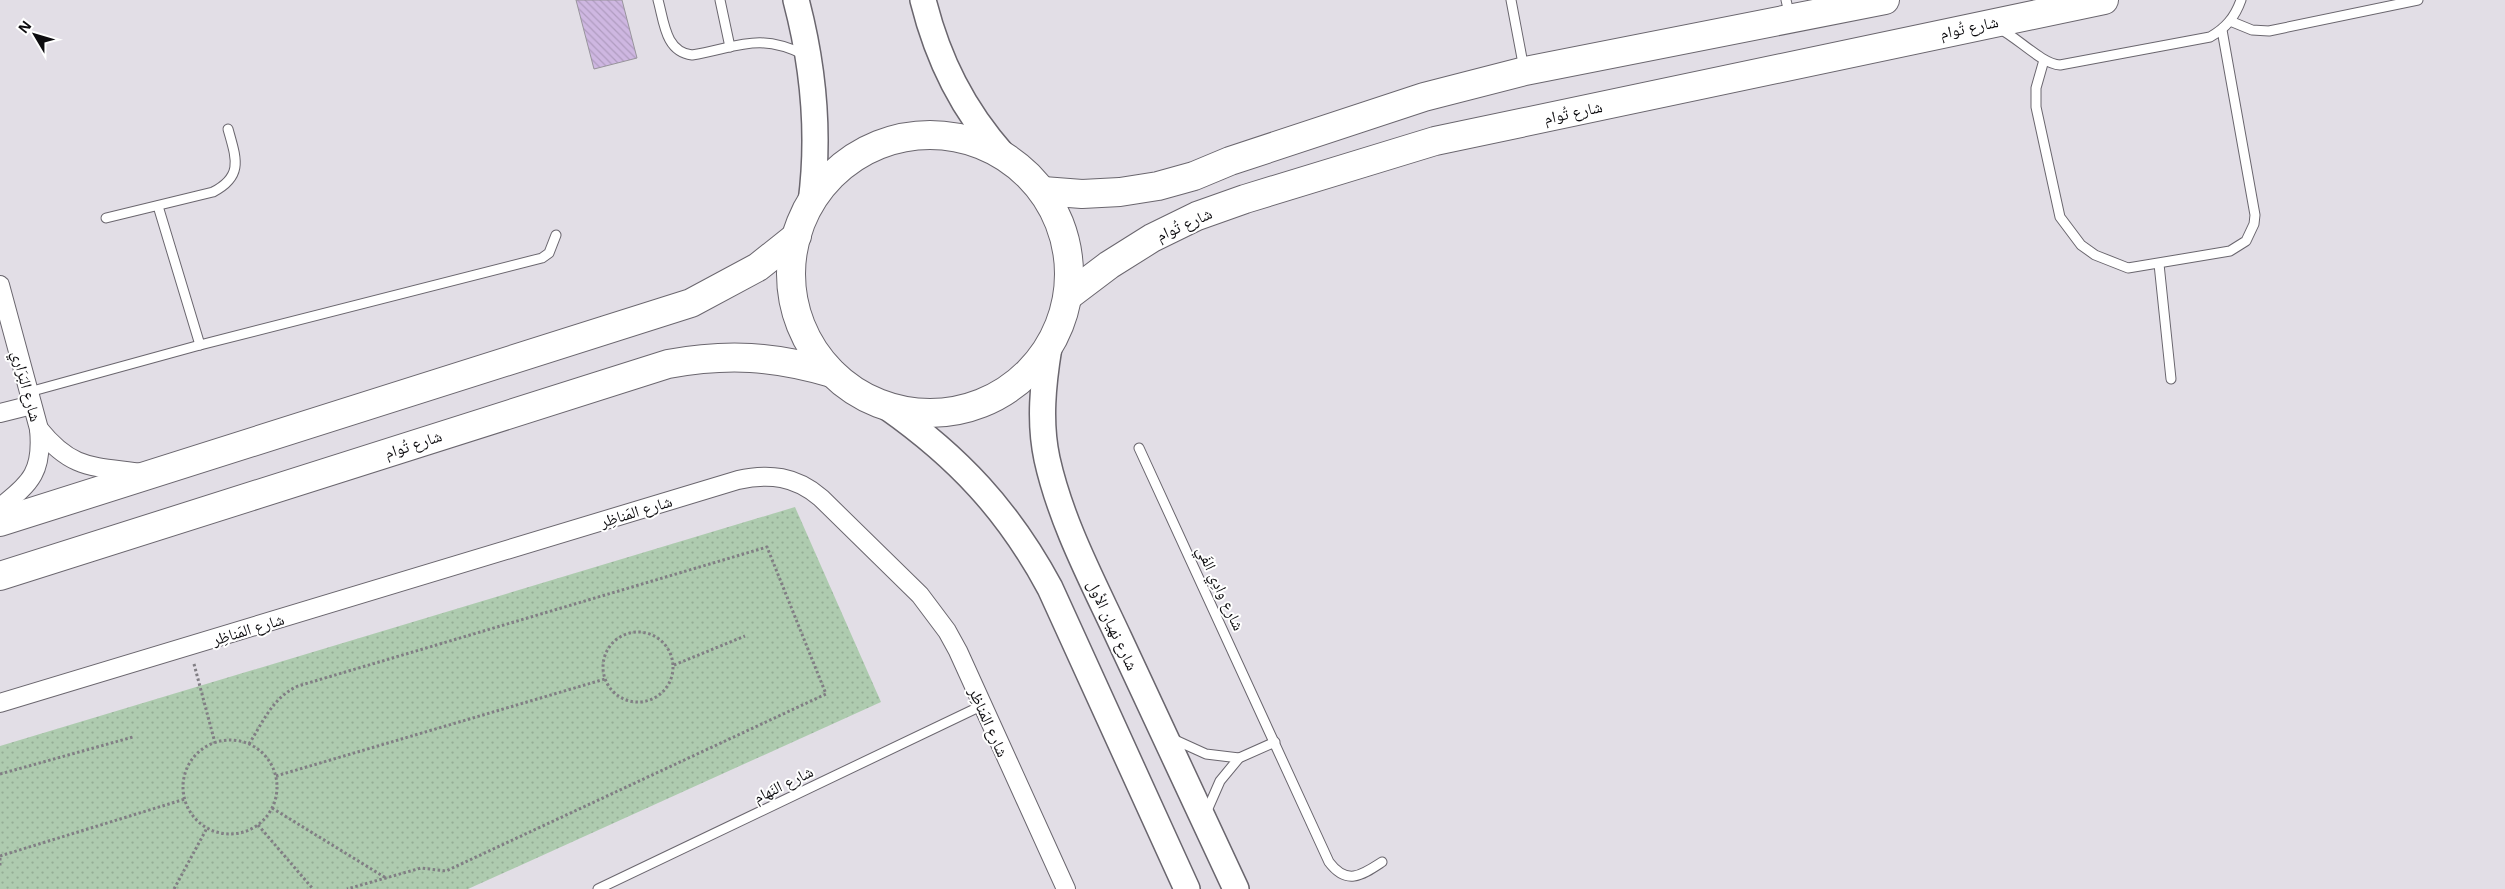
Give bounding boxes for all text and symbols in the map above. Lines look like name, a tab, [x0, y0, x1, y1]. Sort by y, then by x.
north arrow	[10, 10, 60, 60]
street label: شارع تُوام	[1938, 10, 2000, 44]
text: N	[13, 16, 35, 37]
street label: شارع تُوام	[1542, 95, 1604, 129]
street label: شارع تُوام	[1152, 202, 1216, 246]
street label: شارع البَرَاري	[5, 348, 47, 425]
street label: شارع تُوام	[381, 424, 445, 464]
street label: شارع المَناظِر	[596, 490, 675, 533]
street label: شارع وادِي الفَي	[1190, 542, 1250, 635]
street label: شارع نهيان الأول	[1082, 576, 1144, 674]
street label: شارع المَناظِر	[208, 608, 287, 651]
street label: شارع المَناظِر	[963, 683, 1014, 760]
street label: شارع النَهام	[749, 760, 817, 808]

